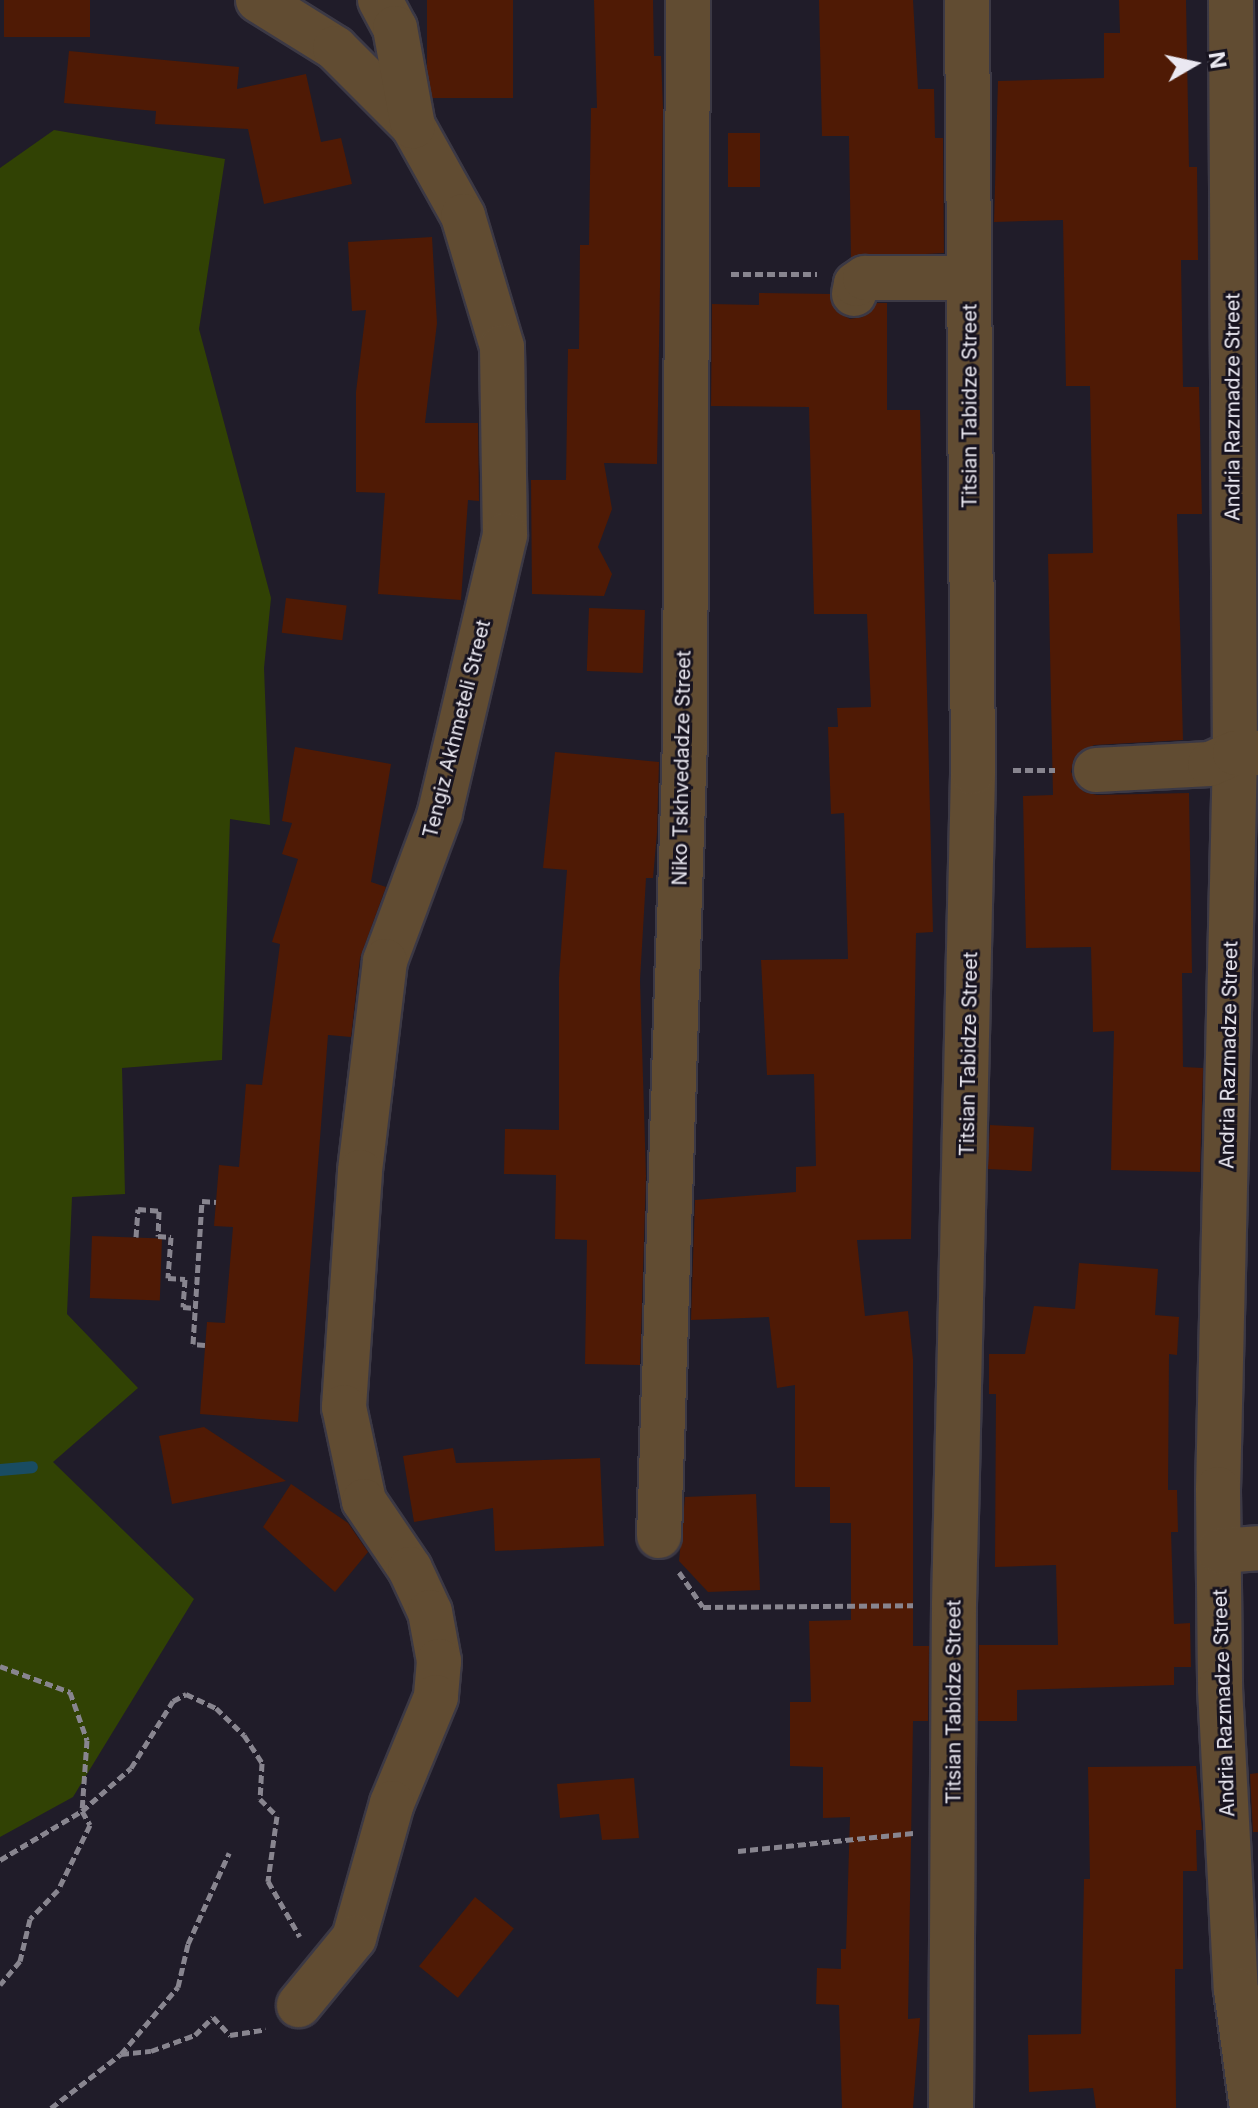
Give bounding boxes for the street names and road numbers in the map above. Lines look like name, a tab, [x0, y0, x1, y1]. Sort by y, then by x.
street label: Andria Razmadze Street	[1221, 293, 1245, 521]
street label: Titsian Tabidze Street	[958, 304, 982, 508]
street label: Tengiz Akhmeteli Street	[418, 617, 496, 841]
street label: Niko Tskhvedadze Street	[668, 650, 696, 886]
street label: Andria Razmadze Street	[1215, 941, 1243, 1169]
street label: Titsian Tabidze Street	[955, 951, 983, 1157]
street label: Andria Razmadze Street	[1208, 1589, 1240, 1817]
street label: Titsian Tabidze Street	[942, 1600, 966, 1804]

